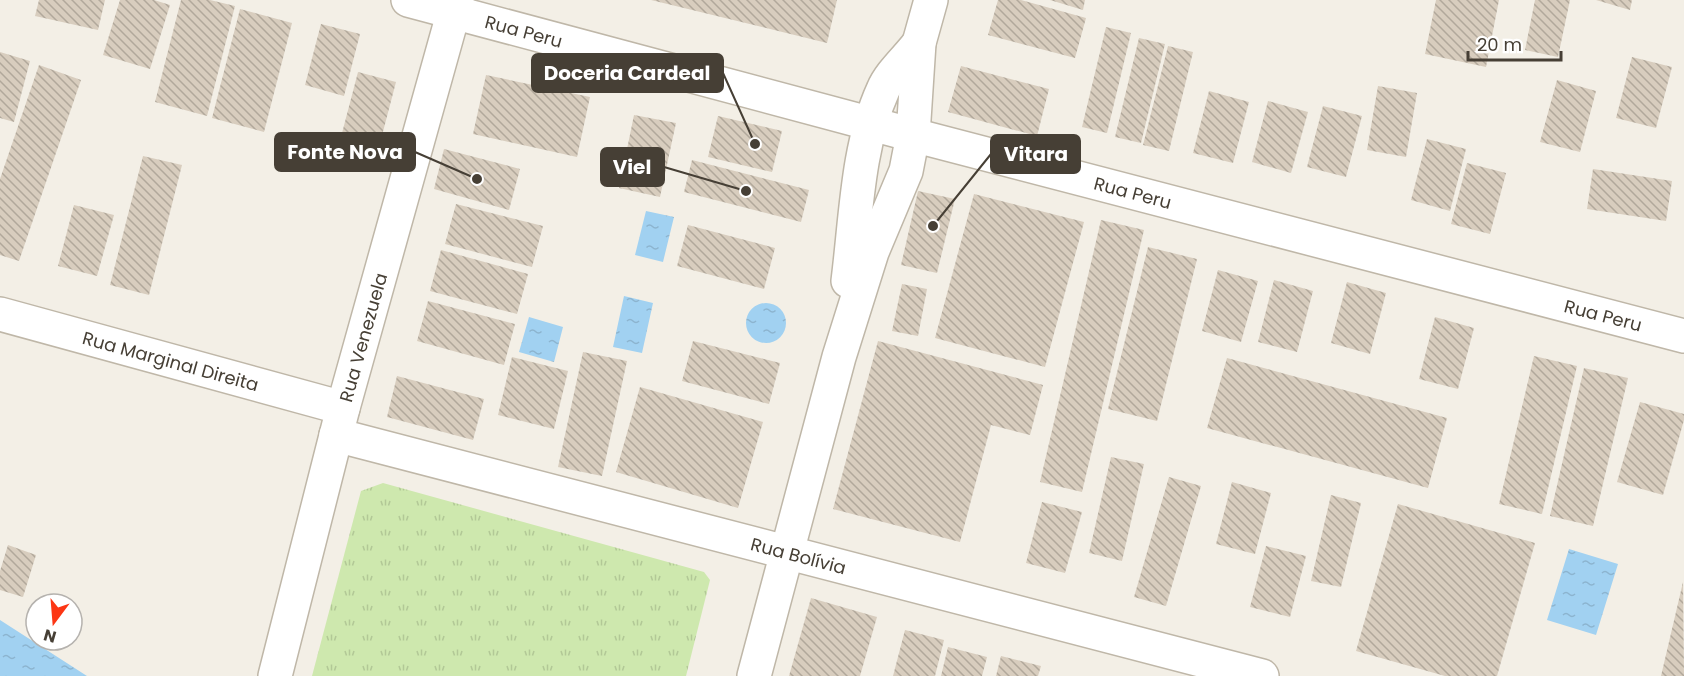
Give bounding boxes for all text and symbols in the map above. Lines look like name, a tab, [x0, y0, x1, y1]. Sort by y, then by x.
street label: Rua Peru	[482, 9, 565, 53]
scale bar	[1468, 24, 1561, 62]
text: 20 m	[1477, 32, 1522, 57]
callout: Doceria Cardeal	[532, 54, 723, 92]
text: Doceria Cardeal	[544, 59, 710, 87]
callout: Fonte Nova	[275, 133, 415, 171]
callout: Vitara	[991, 135, 1080, 173]
text: Fonte Nova	[287, 138, 403, 166]
text: Vitara	[1004, 140, 1068, 168]
callout: Viel	[601, 148, 664, 186]
text: Viel	[613, 153, 651, 181]
street label: Rua Peru	[1091, 170, 1174, 214]
street label: Rua Venezuela	[333, 270, 393, 405]
street label: Rua Peru	[1562, 293, 1645, 337]
street label: Rua Marginal Direita	[80, 325, 262, 397]
street label: Rua Bolívia	[748, 531, 849, 580]
north arrow	[24, 592, 84, 652]
text: N	[41, 623, 59, 649]

